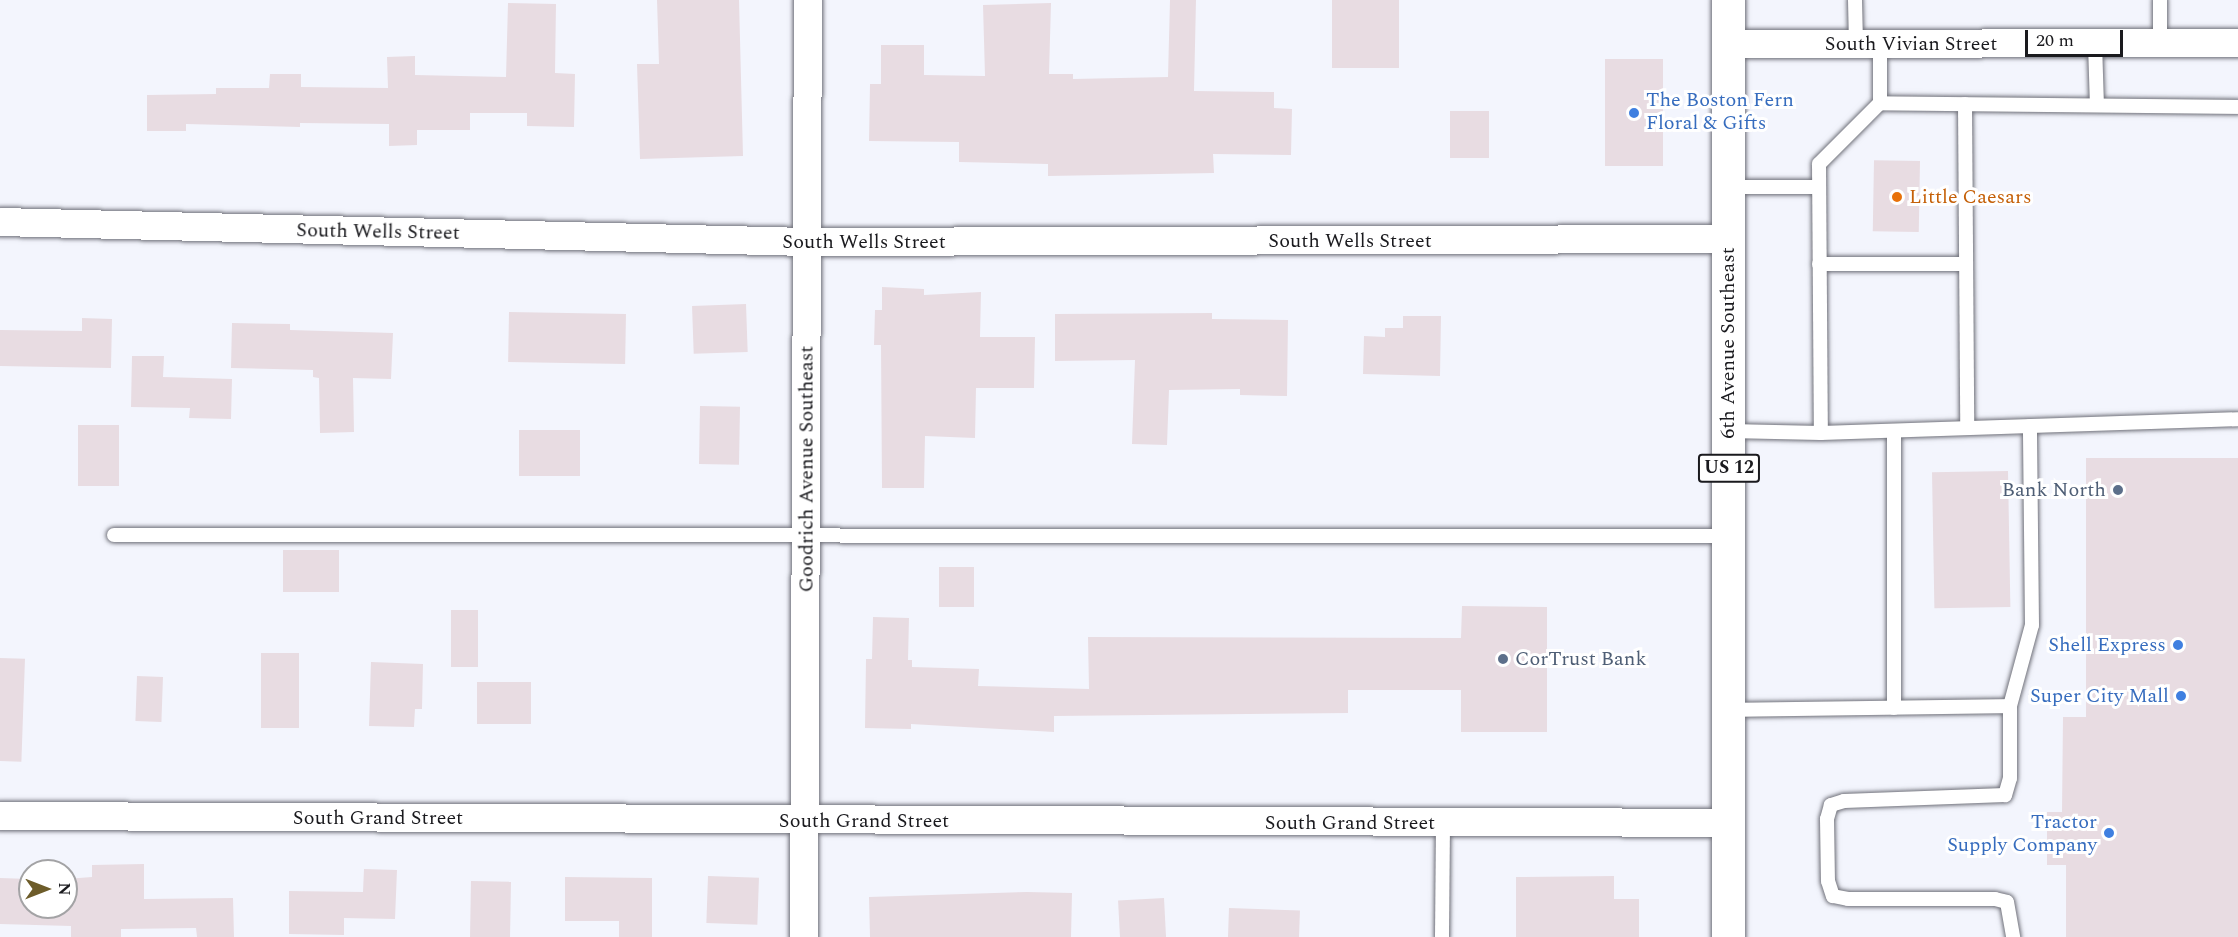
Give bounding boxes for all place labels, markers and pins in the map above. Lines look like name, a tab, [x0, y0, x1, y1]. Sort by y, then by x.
place label: The Boston Fern Floral & Gifts	[1646, 89, 1794, 136]
marker: The Boston Fern Floral & Gifts	[1627, 106, 1641, 120]
place label: Little Caesars	[1909, 185, 2032, 209]
marker: Little Caesars	[1890, 190, 1904, 204]
place label: Bank North	[2002, 478, 2106, 502]
marker: Bank North	[2111, 483, 2125, 497]
place label: Shell Express	[2048, 633, 2166, 657]
marker: Shell Express	[2171, 638, 2185, 652]
place label: CorTrust Bank	[1515, 647, 1647, 671]
marker: CorTrust Bank	[1496, 652, 1510, 666]
place label: Super City Mall	[2030, 684, 2169, 708]
marker: Super City Mall	[2174, 689, 2188, 703]
place label: Tractor Supply Company	[1947, 810, 2097, 857]
marker: Tractor Supply Company	[2102, 826, 2116, 840]

